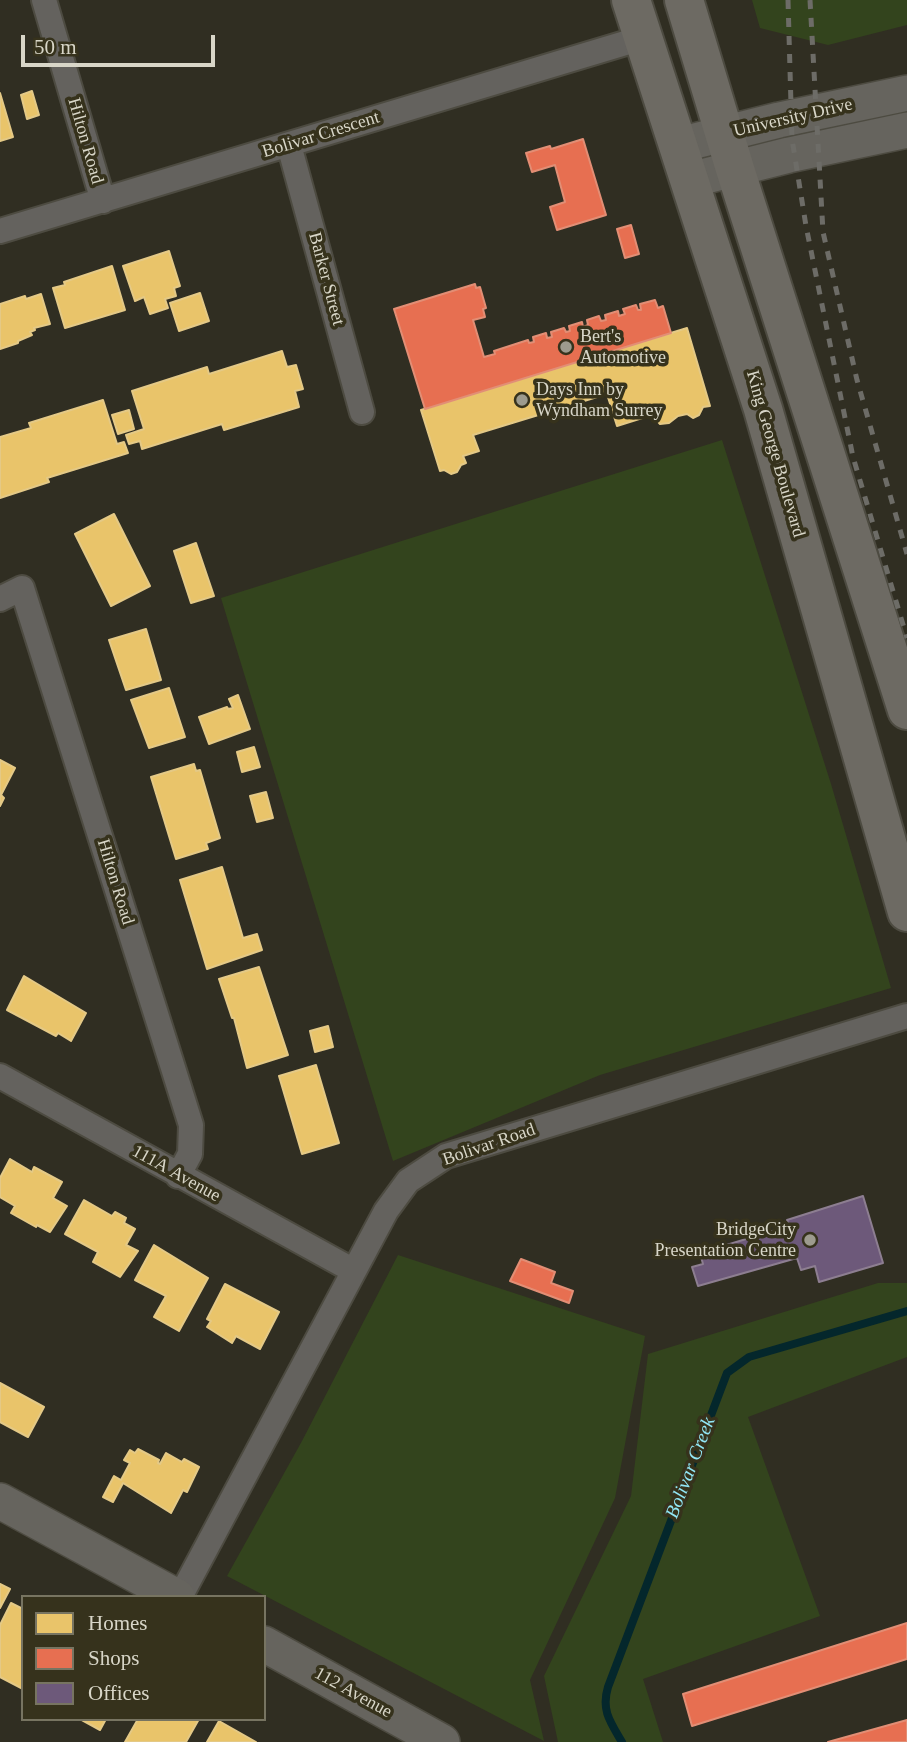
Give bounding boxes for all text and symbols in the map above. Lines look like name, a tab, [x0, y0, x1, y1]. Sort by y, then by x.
scale bar	[24, 21, 219, 65]
text: 50 m	[34, 35, 77, 59]
street label: University Drive	[731, 94, 855, 142]
street label: Hilton Road	[62, 95, 108, 187]
street label: Bolivar Crescent	[260, 107, 382, 163]
street label: Barker Street	[303, 230, 349, 328]
place label: Bert's Automotive	[580, 326, 666, 368]
marker: Bert's Automotive	[558, 339, 574, 355]
street label: King George Boulevard	[741, 368, 809, 540]
place label: Days Inn by Wyndham Surrey	[536, 379, 662, 422]
marker: Days Inn by Wyndham Surrey	[514, 392, 530, 408]
street label: Hilton Road	[92, 837, 138, 927]
street label: Bolivar Road	[440, 1119, 538, 1171]
street label: 111A Avenue	[128, 1141, 224, 1207]
place label: BridgeCity Presentation Centre	[655, 1219, 796, 1262]
marker: BridgeCity Presentation Centre	[802, 1232, 818, 1248]
water label: Bolivar Creek	[661, 1414, 721, 1522]
legend	[21, 1595, 266, 1721]
text: Homes	[88, 1611, 148, 1635]
text: Shops	[88, 1646, 139, 1670]
street label: 112 Avenue	[310, 1663, 396, 1723]
text: Offices	[88, 1681, 149, 1705]

